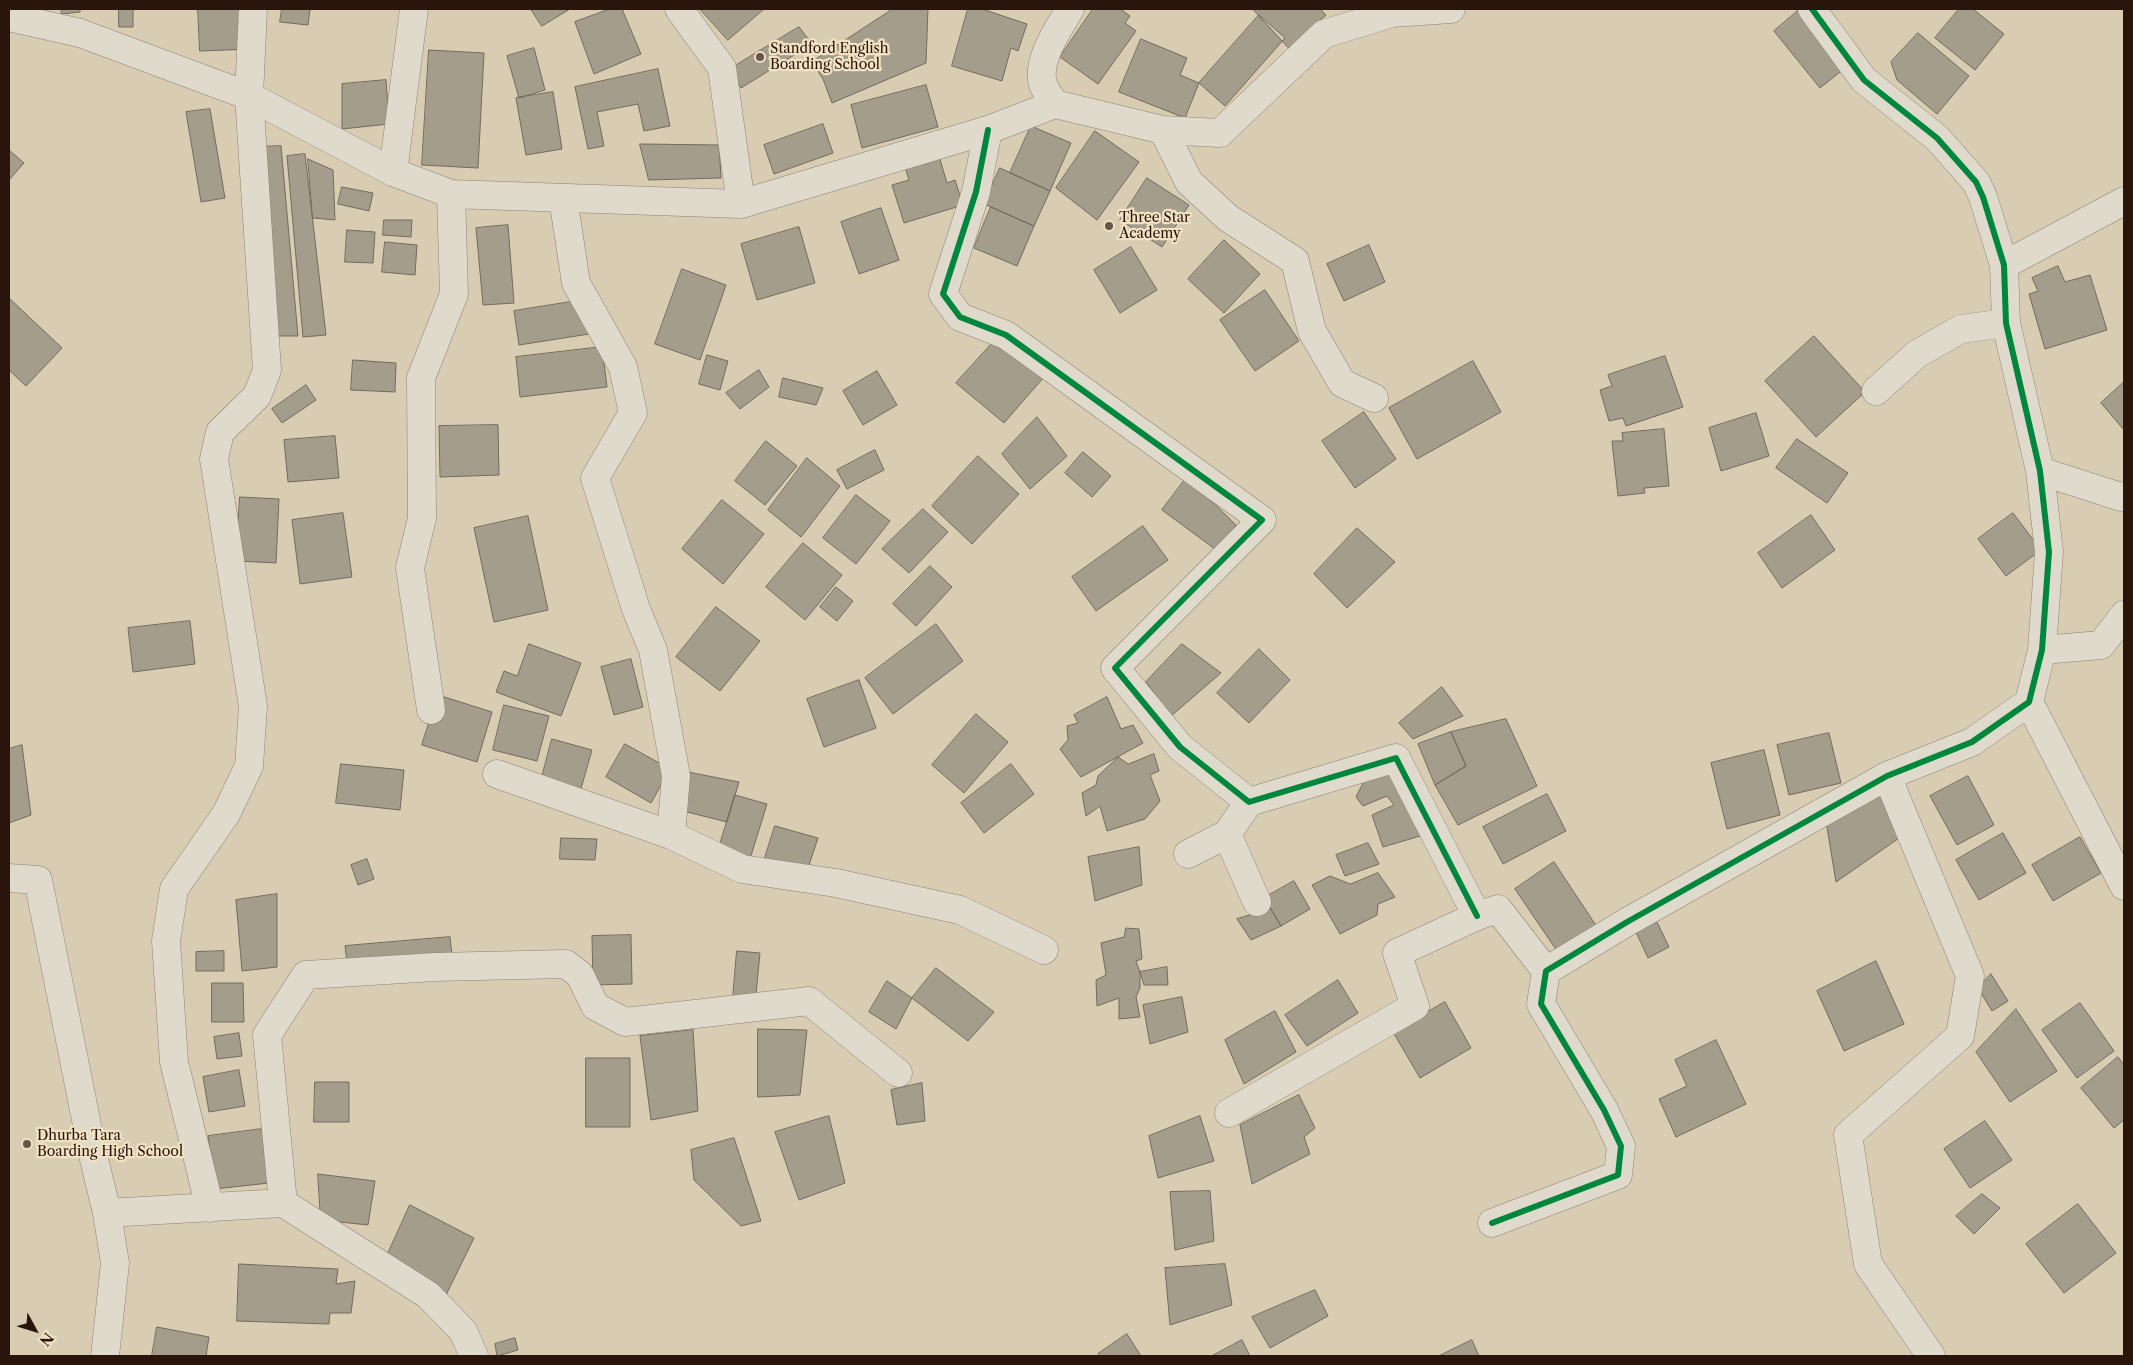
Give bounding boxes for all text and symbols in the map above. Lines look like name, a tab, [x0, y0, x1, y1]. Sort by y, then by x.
place label: Standford English Boarding School	[770, 41, 888, 74]
marker: Standford English Boarding School	[754, 51, 766, 63]
place label: Three Star Academy	[1119, 210, 1190, 242]
marker: Three Star Academy	[1103, 220, 1115, 232]
place label: Dhurba Tara Boarding High School	[37, 1128, 183, 1160]
marker: Dhurba Tara Boarding High School	[21, 1138, 33, 1150]
north arrow	[10, 1305, 60, 1355]
text: N	[36, 1329, 57, 1350]

